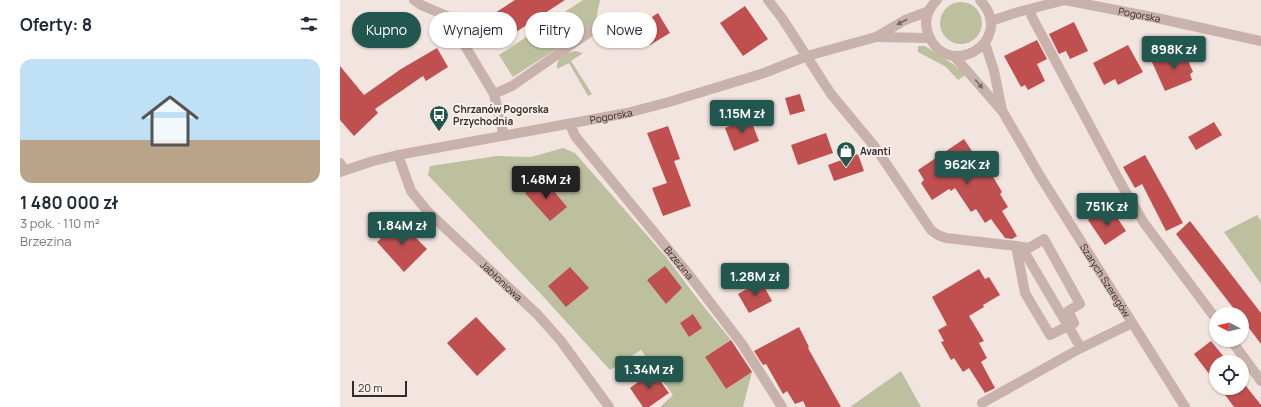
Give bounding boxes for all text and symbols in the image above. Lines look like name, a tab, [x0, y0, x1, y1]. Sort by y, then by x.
street label: Pogorska	[1117, 4, 1162, 26]
chip: Kupno	[352, 12, 421, 48]
chip: Wynajem	[429, 12, 517, 48]
chip: Filtry	[525, 12, 584, 48]
chip: Nowe	[592, 12, 657, 48]
text: Oferty: 8	[20, 13, 92, 36]
icon: filters	[298, 13, 320, 35]
one-way arrow	[896, 19, 907, 26]
pin: 898K zł	[1137, 36, 1211, 70]
text: 898K zł	[1151, 40, 1197, 58]
one-way arrow	[975, 78, 984, 89]
icon: home	[134, 85, 206, 157]
pin: 1.15M zł	[701, 100, 783, 134]
place label: Chrzanów Pogorska Przychodnia	[453, 102, 549, 128]
bus stop icon: Chrzanów Pogorska Przychodnia	[428, 104, 450, 132]
text: 1.15M zł	[719, 104, 765, 122]
street label: Pogorska	[589, 105, 634, 127]
shop icon: Avanti	[835, 140, 857, 168]
place label: Avanti	[860, 144, 891, 158]
pin: 962K zł	[930, 151, 1004, 185]
text: 962K zł	[944, 155, 990, 173]
pin: 1.48M zł	[505, 166, 587, 200]
text: 1.48M zł	[521, 170, 571, 188]
text: 1 480 000 zł	[20, 191, 118, 214]
pin: 751K zł	[1070, 193, 1144, 227]
text: 751K zł	[1086, 197, 1128, 215]
pin: 1.84M zł	[361, 212, 443, 246]
text: 3 pok. · 110 m²	[20, 214, 100, 232]
text: 1.84M zł	[377, 216, 427, 234]
text: Brzezina	[20, 232, 71, 250]
street label: Szarych Szeregów	[1077, 241, 1134, 320]
street label: Brzezina	[661, 243, 697, 282]
street label: Jabłoniowa	[478, 258, 525, 304]
pin: 1.28M zł	[714, 263, 796, 297]
text: 1.28M zł	[730, 267, 780, 285]
north arrow	[1209, 307, 1249, 347]
map controls	[1209, 307, 1249, 395]
button: locate	[1209, 355, 1249, 395]
pin: 1.34M zł	[608, 356, 690, 390]
text: 1.34M zł	[624, 360, 674, 378]
scale bar	[352, 379, 407, 398]
text: 20 m	[358, 380, 383, 395]

